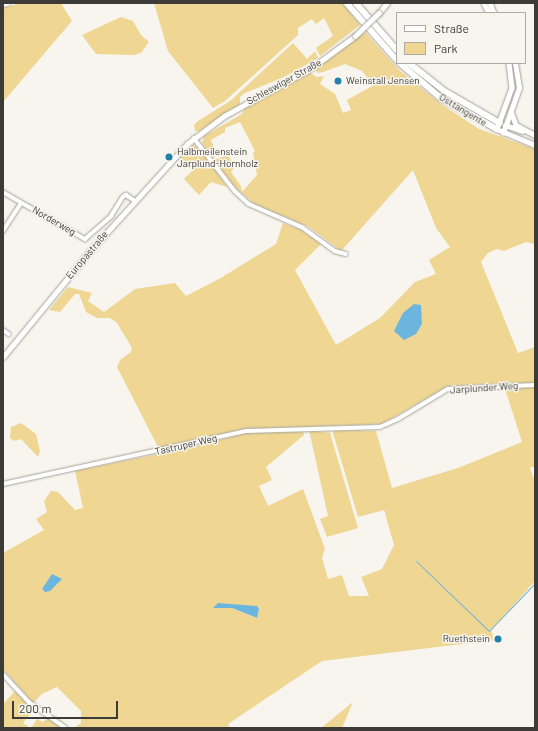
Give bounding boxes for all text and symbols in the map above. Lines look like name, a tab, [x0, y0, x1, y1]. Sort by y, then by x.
legend	[396, 12, 526, 64]
text: Straße	[434, 21, 469, 35]
text: Park	[434, 41, 458, 55]
street label: Schleswiger Straße	[245, 56, 323, 108]
place label: Weinstall Jensen	[346, 75, 420, 87]
marker: Weinstall Jensen	[333, 76, 343, 86]
street label: Osttangente	[437, 91, 489, 129]
place label: Halbmeilenstein Jarplund-Hornholz	[177, 145, 258, 168]
marker: Halbmeilenstein Jarplund-Hornholz	[164, 152, 174, 162]
street label: Norderweg	[30, 204, 78, 238]
street label: Europastraße	[63, 228, 111, 282]
street label: Jarplunder Weg	[449, 380, 519, 396]
street label: Tastruper Weg	[154, 432, 218, 458]
place label: Ruethstein	[443, 633, 490, 645]
marker: Ruethstein	[493, 634, 503, 644]
scale bar	[14, 693, 120, 719]
text: 200 m	[19, 701, 51, 715]

